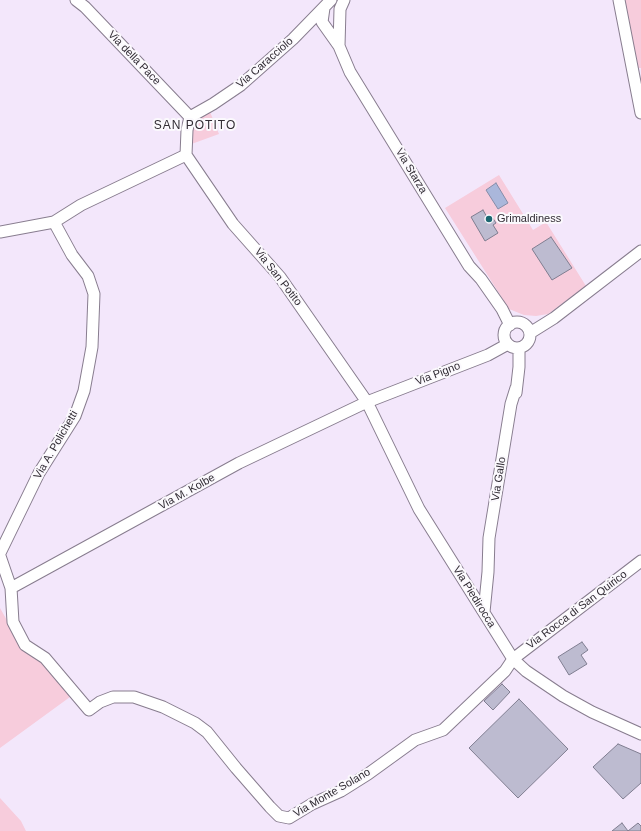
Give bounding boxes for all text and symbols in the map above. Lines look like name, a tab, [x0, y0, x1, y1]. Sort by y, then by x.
street label: Via della Pace	[105, 28, 163, 88]
street label: Via Caracciolo	[234, 35, 296, 91]
district label: SAN POTITO	[154, 119, 236, 133]
street label: Via Starza	[392, 146, 430, 196]
place label: Grimaldiness	[497, 212, 561, 226]
marker: Grimaldiness	[484, 214, 494, 224]
street label: Via San Potito	[251, 246, 305, 308]
street label: Via Pigno	[414, 359, 462, 389]
street label: Via A. Polichetti	[31, 408, 81, 482]
street label: Via Gallo	[489, 456, 509, 502]
street label: Via M. Kolbe	[157, 471, 217, 513]
street label: Via Piedirocca	[450, 564, 498, 630]
street label: Via Rocca di San Quirico	[524, 568, 630, 652]
street label: Via Monte Solano	[291, 766, 373, 820]

